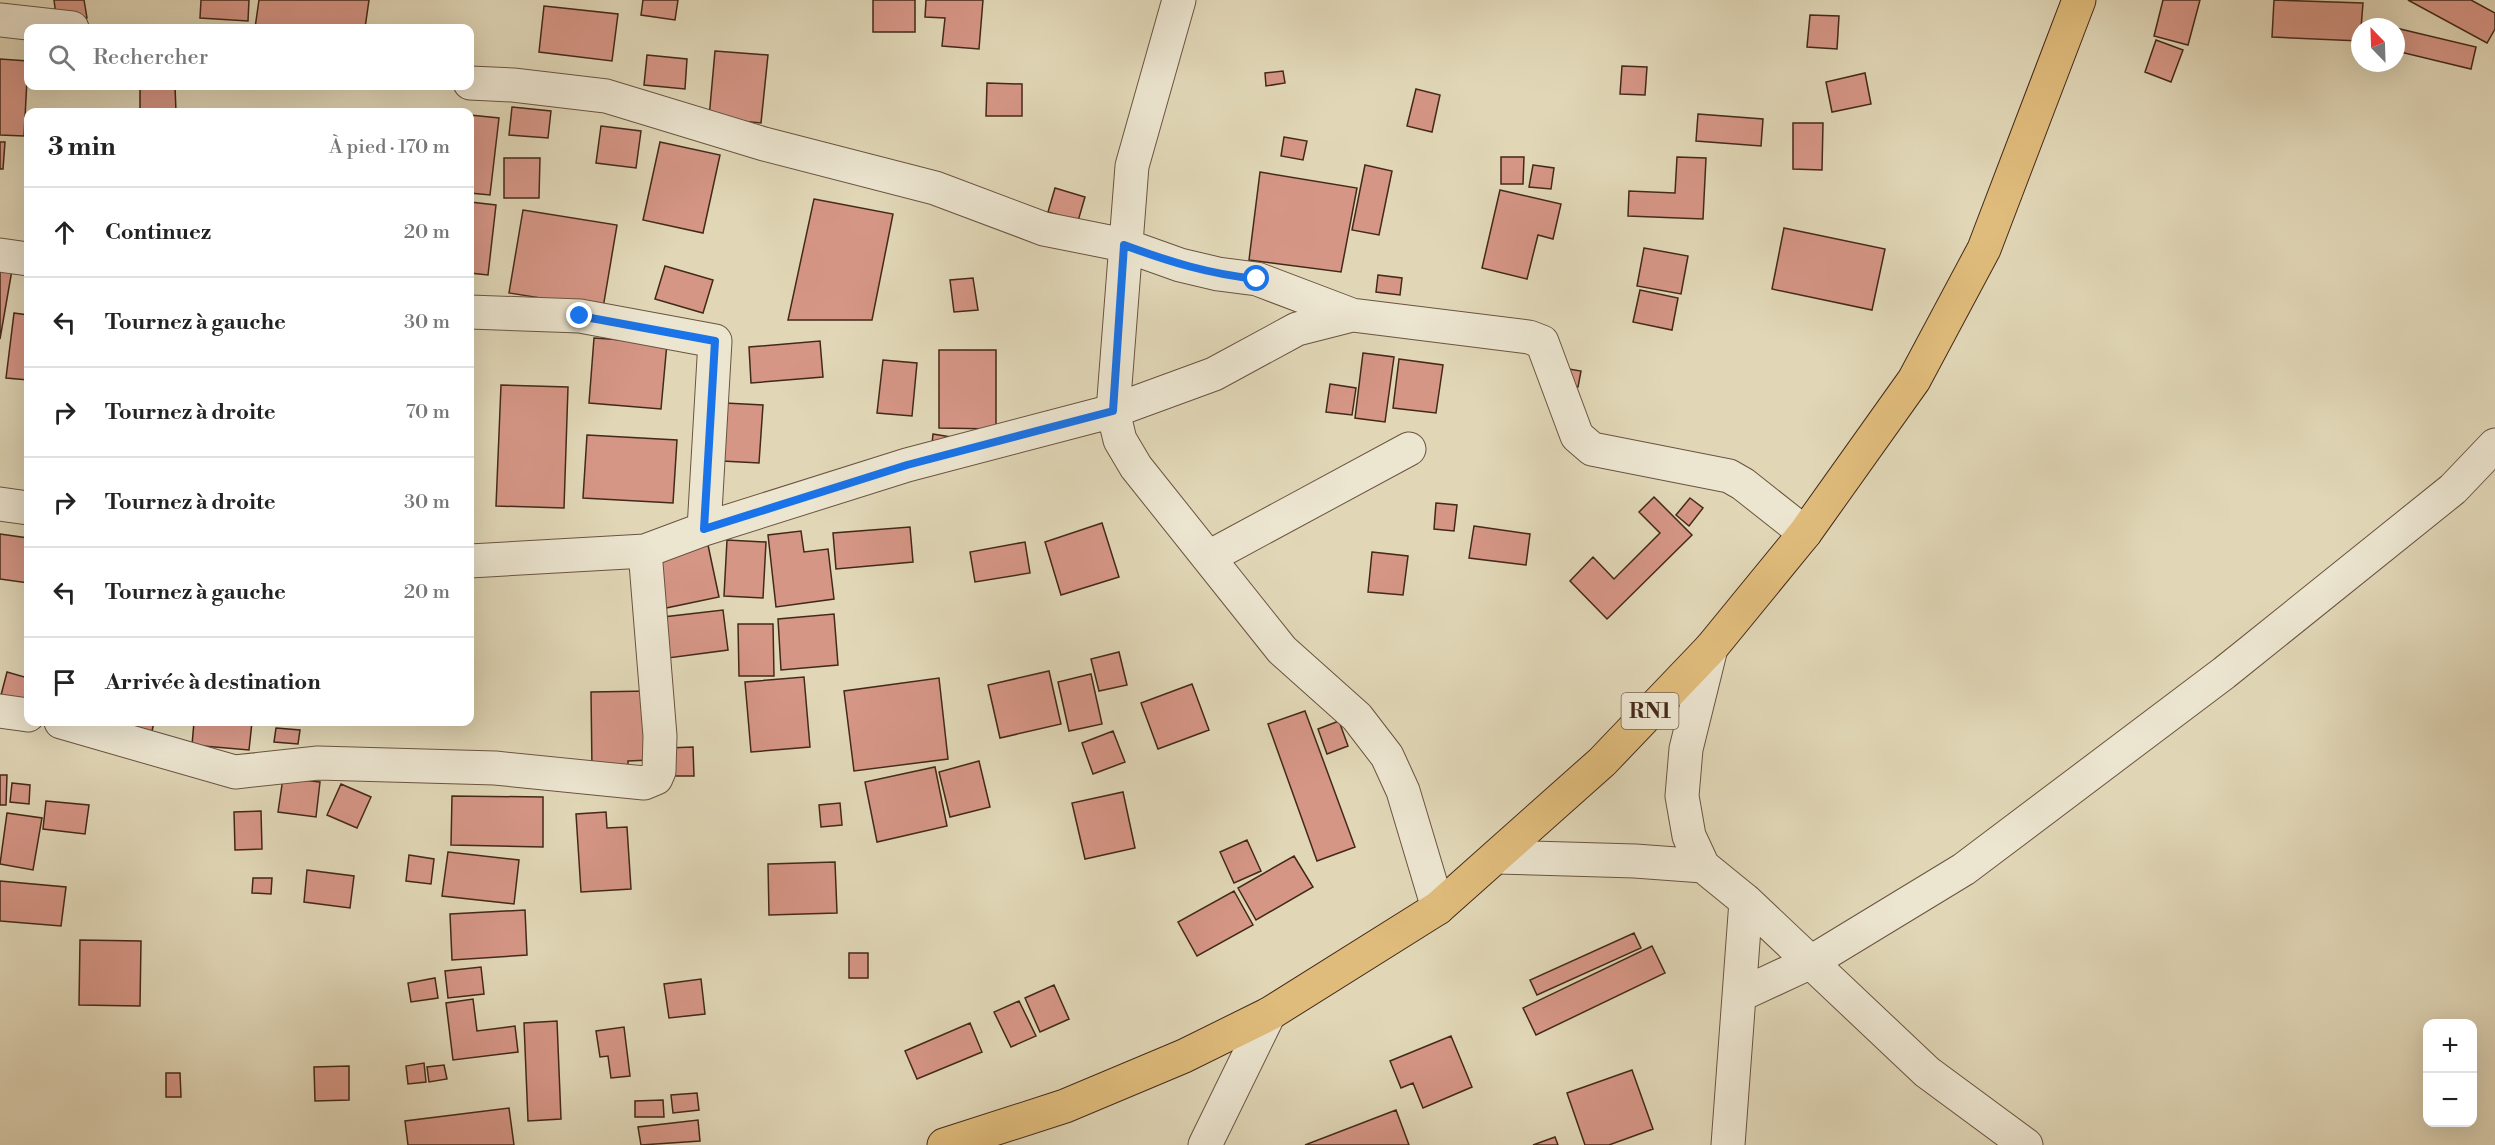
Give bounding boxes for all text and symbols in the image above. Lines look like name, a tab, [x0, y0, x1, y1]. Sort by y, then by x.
north arrow	[2351, 18, 2405, 72]
search box	[24, 24, 474, 90]
icon: search	[45, 41, 78, 74]
text: Rechercher	[93, 44, 208, 71]
text: 3 min	[48, 131, 116, 163]
text: À pied · 170 m	[329, 135, 450, 160]
icon: ahead	[48, 216, 81, 249]
text: Continuez	[105, 219, 211, 246]
text: 20 m	[404, 220, 450, 245]
route start	[1243, 265, 1269, 291]
route end	[566, 302, 592, 328]
icon: left	[48, 306, 81, 339]
text: Tournez à gauche	[105, 309, 286, 336]
text: 30 m	[404, 310, 450, 335]
icon: right	[48, 396, 81, 429]
text: Tournez à droite	[105, 399, 276, 426]
text: 70 m	[406, 400, 450, 425]
icon: right	[48, 486, 81, 519]
text: Tournez à droite	[105, 489, 276, 516]
text: 30 m	[404, 490, 450, 515]
icon: left	[48, 576, 81, 609]
text: Tournez à gauche	[105, 579, 286, 606]
text: 20 m	[404, 580, 450, 605]
icon: arrive	[48, 666, 81, 699]
text: Arrivée à destination	[105, 669, 321, 696]
road number: RN1	[1622, 693, 1678, 729]
map controls	[2423, 1019, 2477, 1127]
button: +	[2423, 1019, 2477, 1073]
button: −	[2423, 1073, 2477, 1127]

